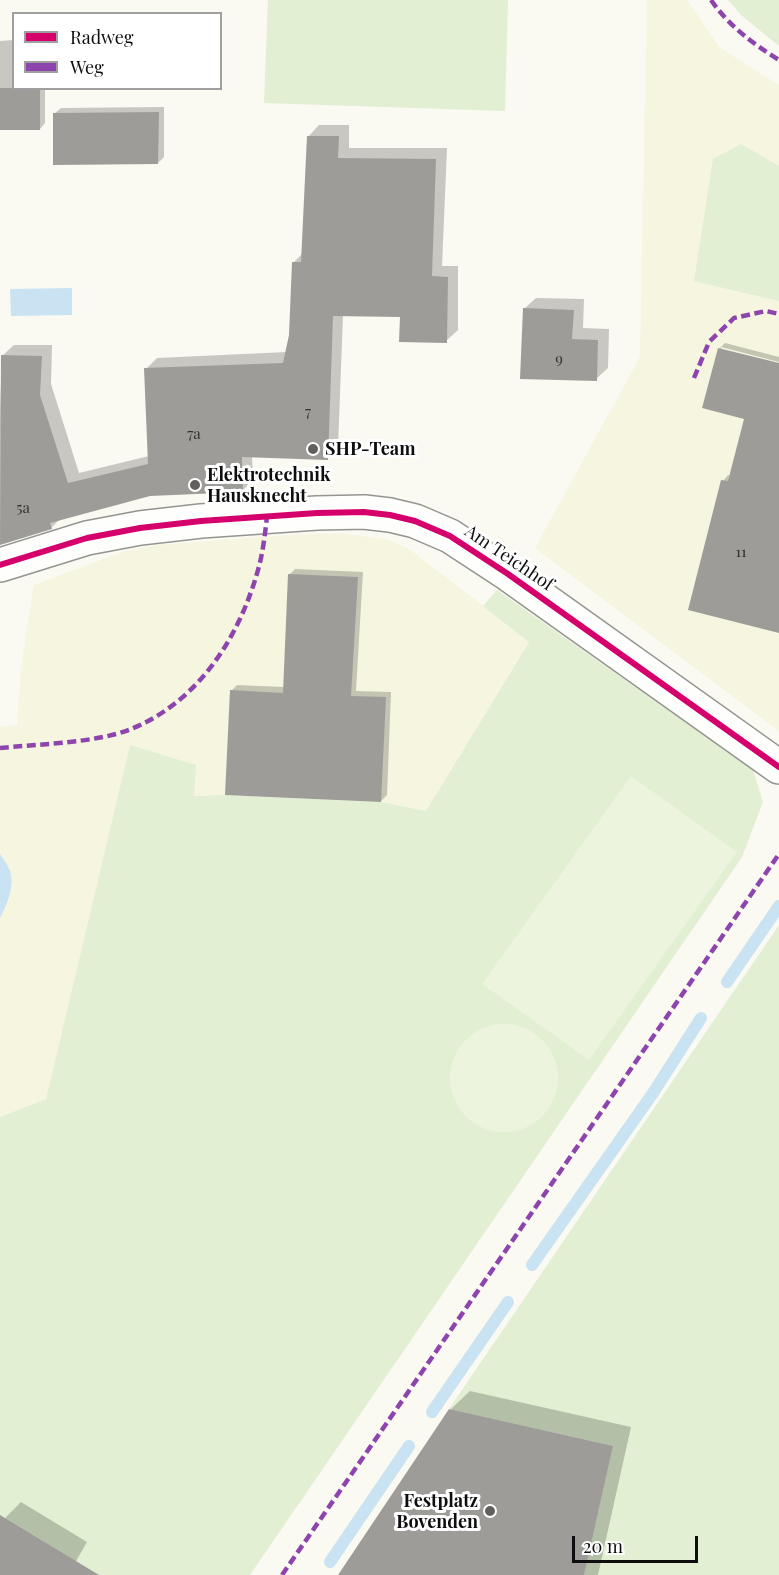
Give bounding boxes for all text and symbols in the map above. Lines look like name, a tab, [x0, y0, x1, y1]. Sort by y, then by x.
legend	[12, 12, 222, 90]
text: Radweg	[70, 25, 133, 49]
text: Weg	[70, 55, 104, 79]
house number: 9	[555, 350, 563, 368]
house number: 7	[305, 403, 311, 421]
house number: 7a	[187, 425, 201, 443]
place label: SHP-Team	[325, 438, 415, 460]
marker: SHP-Team	[306, 442, 320, 456]
place label: Elektrotechnik Hausknecht	[207, 464, 331, 506]
marker: Elektrotechnik Hausknecht	[188, 478, 202, 492]
house number: 5a	[16, 499, 30, 517]
street label: Am Teichhof	[461, 520, 557, 596]
house number: 11	[735, 543, 747, 561]
place label: Festplatz Bovenden	[396, 1490, 478, 1532]
marker: Festplatz Bovenden	[483, 1504, 497, 1518]
scale bar	[575, 1524, 701, 1562]
text: 20 m	[583, 1534, 623, 1558]

